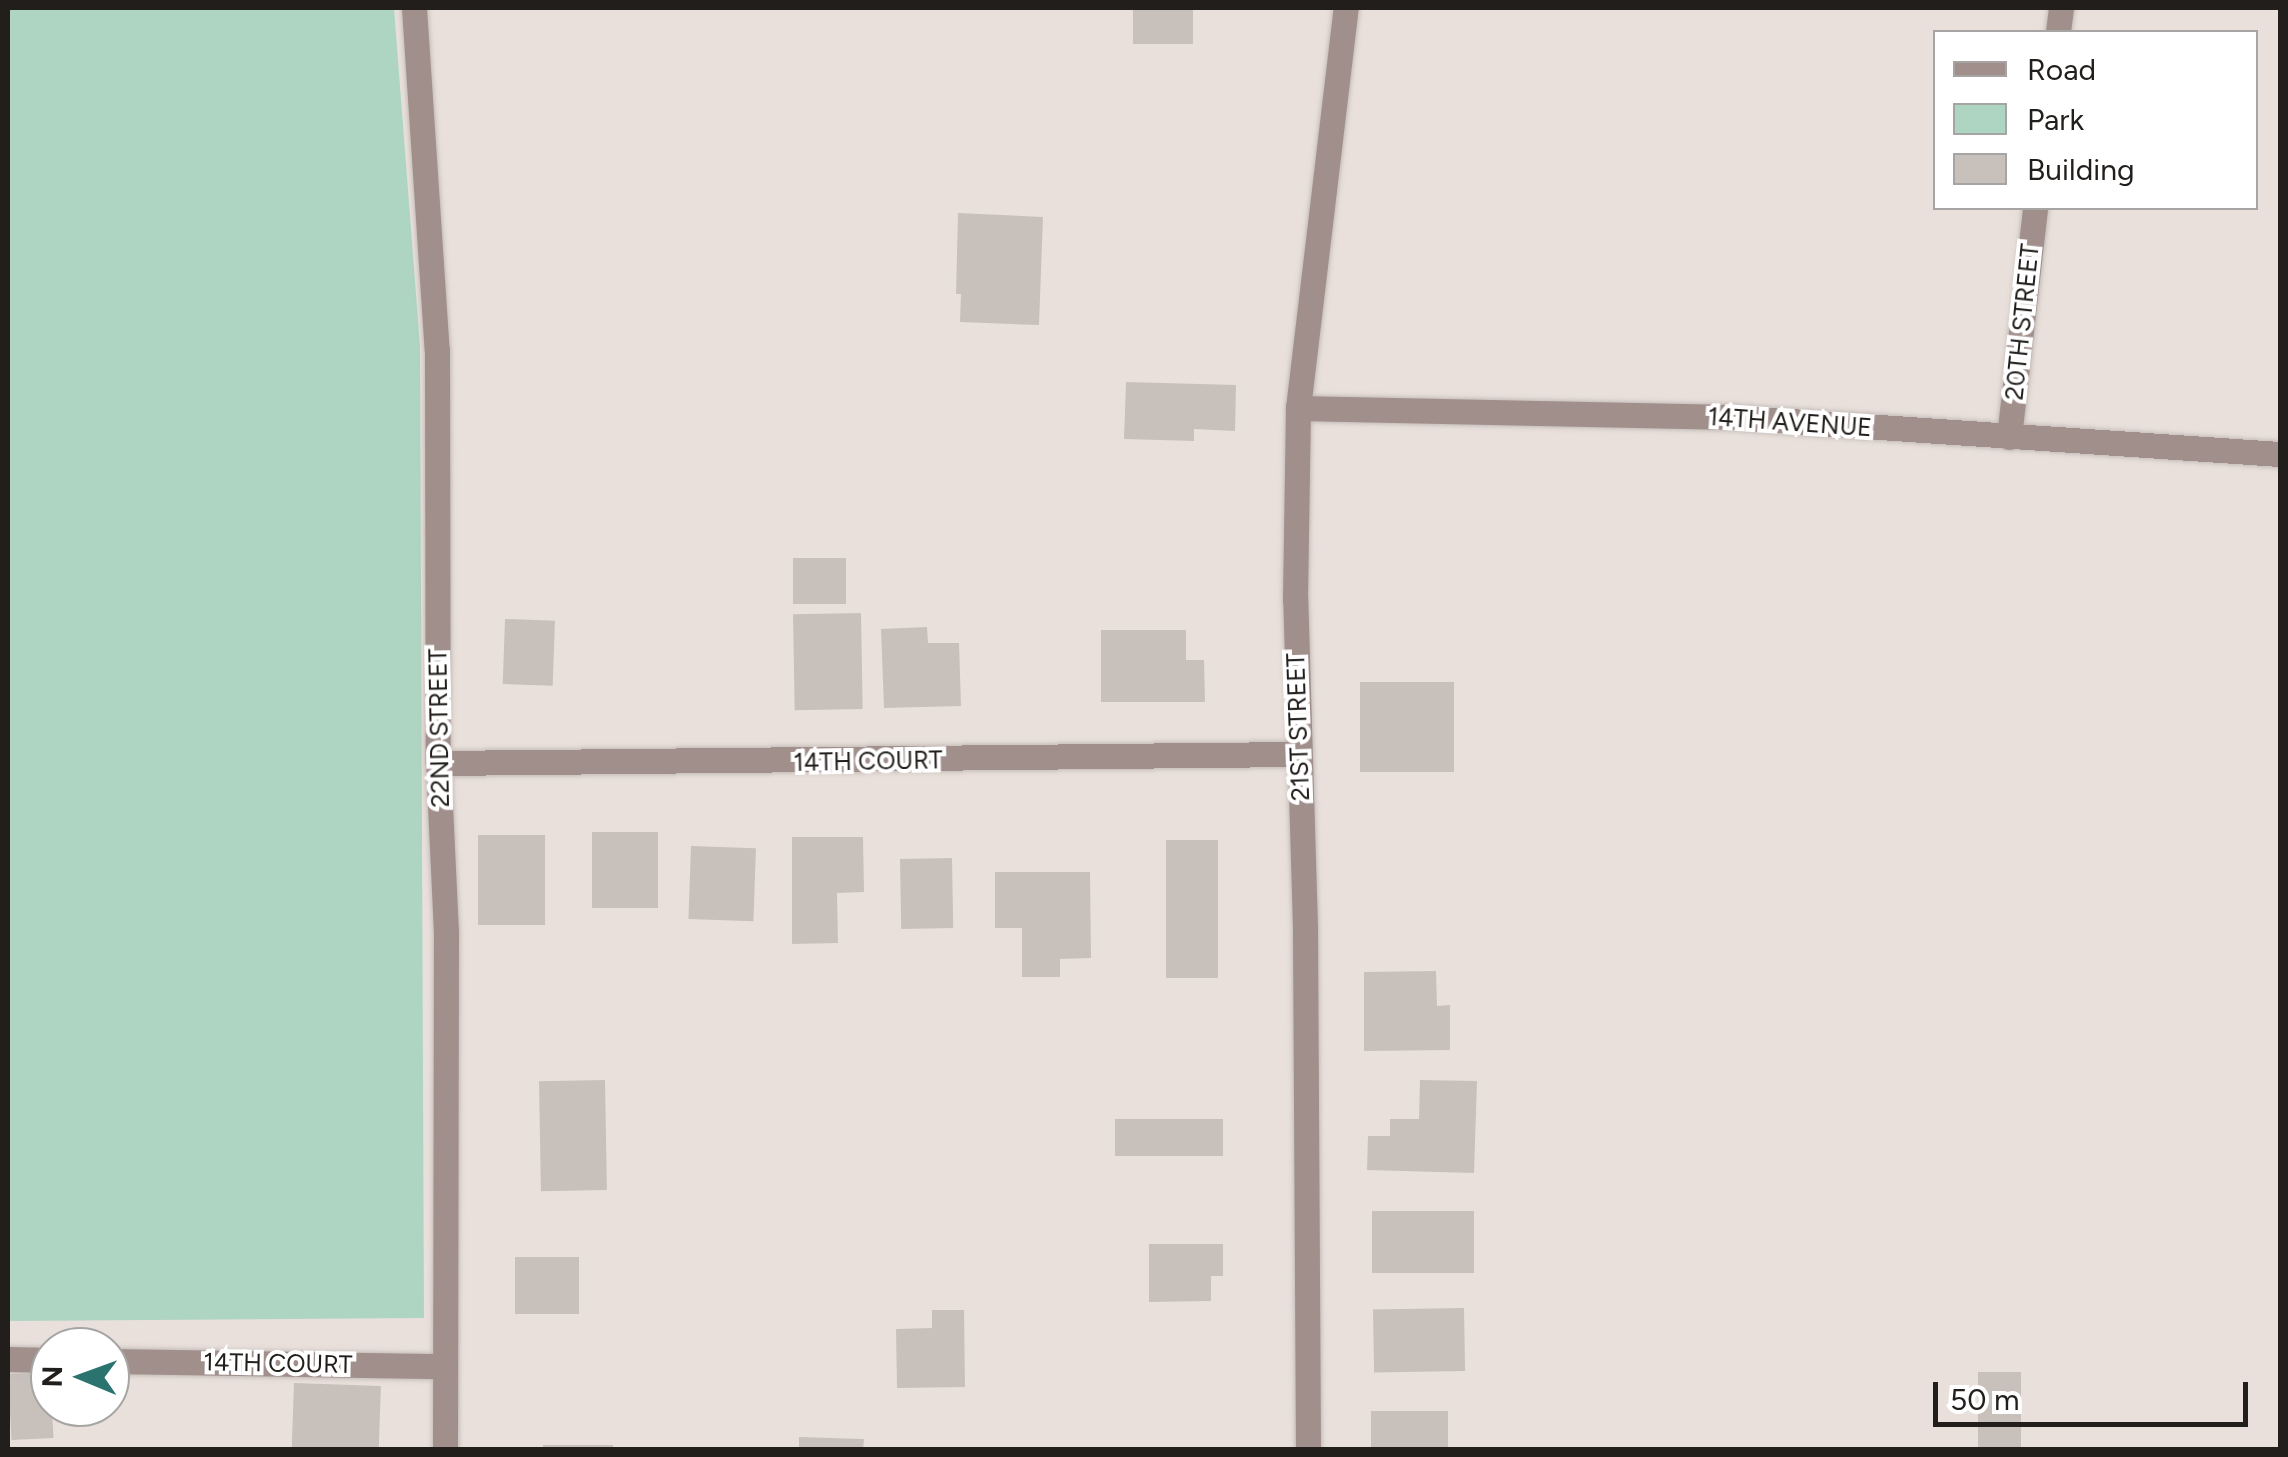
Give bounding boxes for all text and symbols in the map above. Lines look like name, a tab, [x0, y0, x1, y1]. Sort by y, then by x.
legend	[1933, 30, 2258, 210]
text: Road	[2027, 51, 2096, 88]
text: Park	[2027, 101, 2084, 138]
text: Building	[2027, 151, 2135, 188]
street label: 20TH STREET	[1999, 242, 2045, 402]
street label: 14TH AVENUE	[1707, 401, 1873, 443]
street label: 22ND STREET	[423, 648, 455, 808]
street label: 21ST STREET	[1280, 653, 1316, 801]
street label: 14TH COURT	[793, 745, 943, 777]
north arrow	[30, 1327, 130, 1427]
street label: 14TH COURT	[203, 1347, 353, 1379]
scale bar	[1938, 1362, 2253, 1424]
text: N	[35, 1365, 69, 1388]
text: 50 m	[1950, 1381, 2019, 1418]

